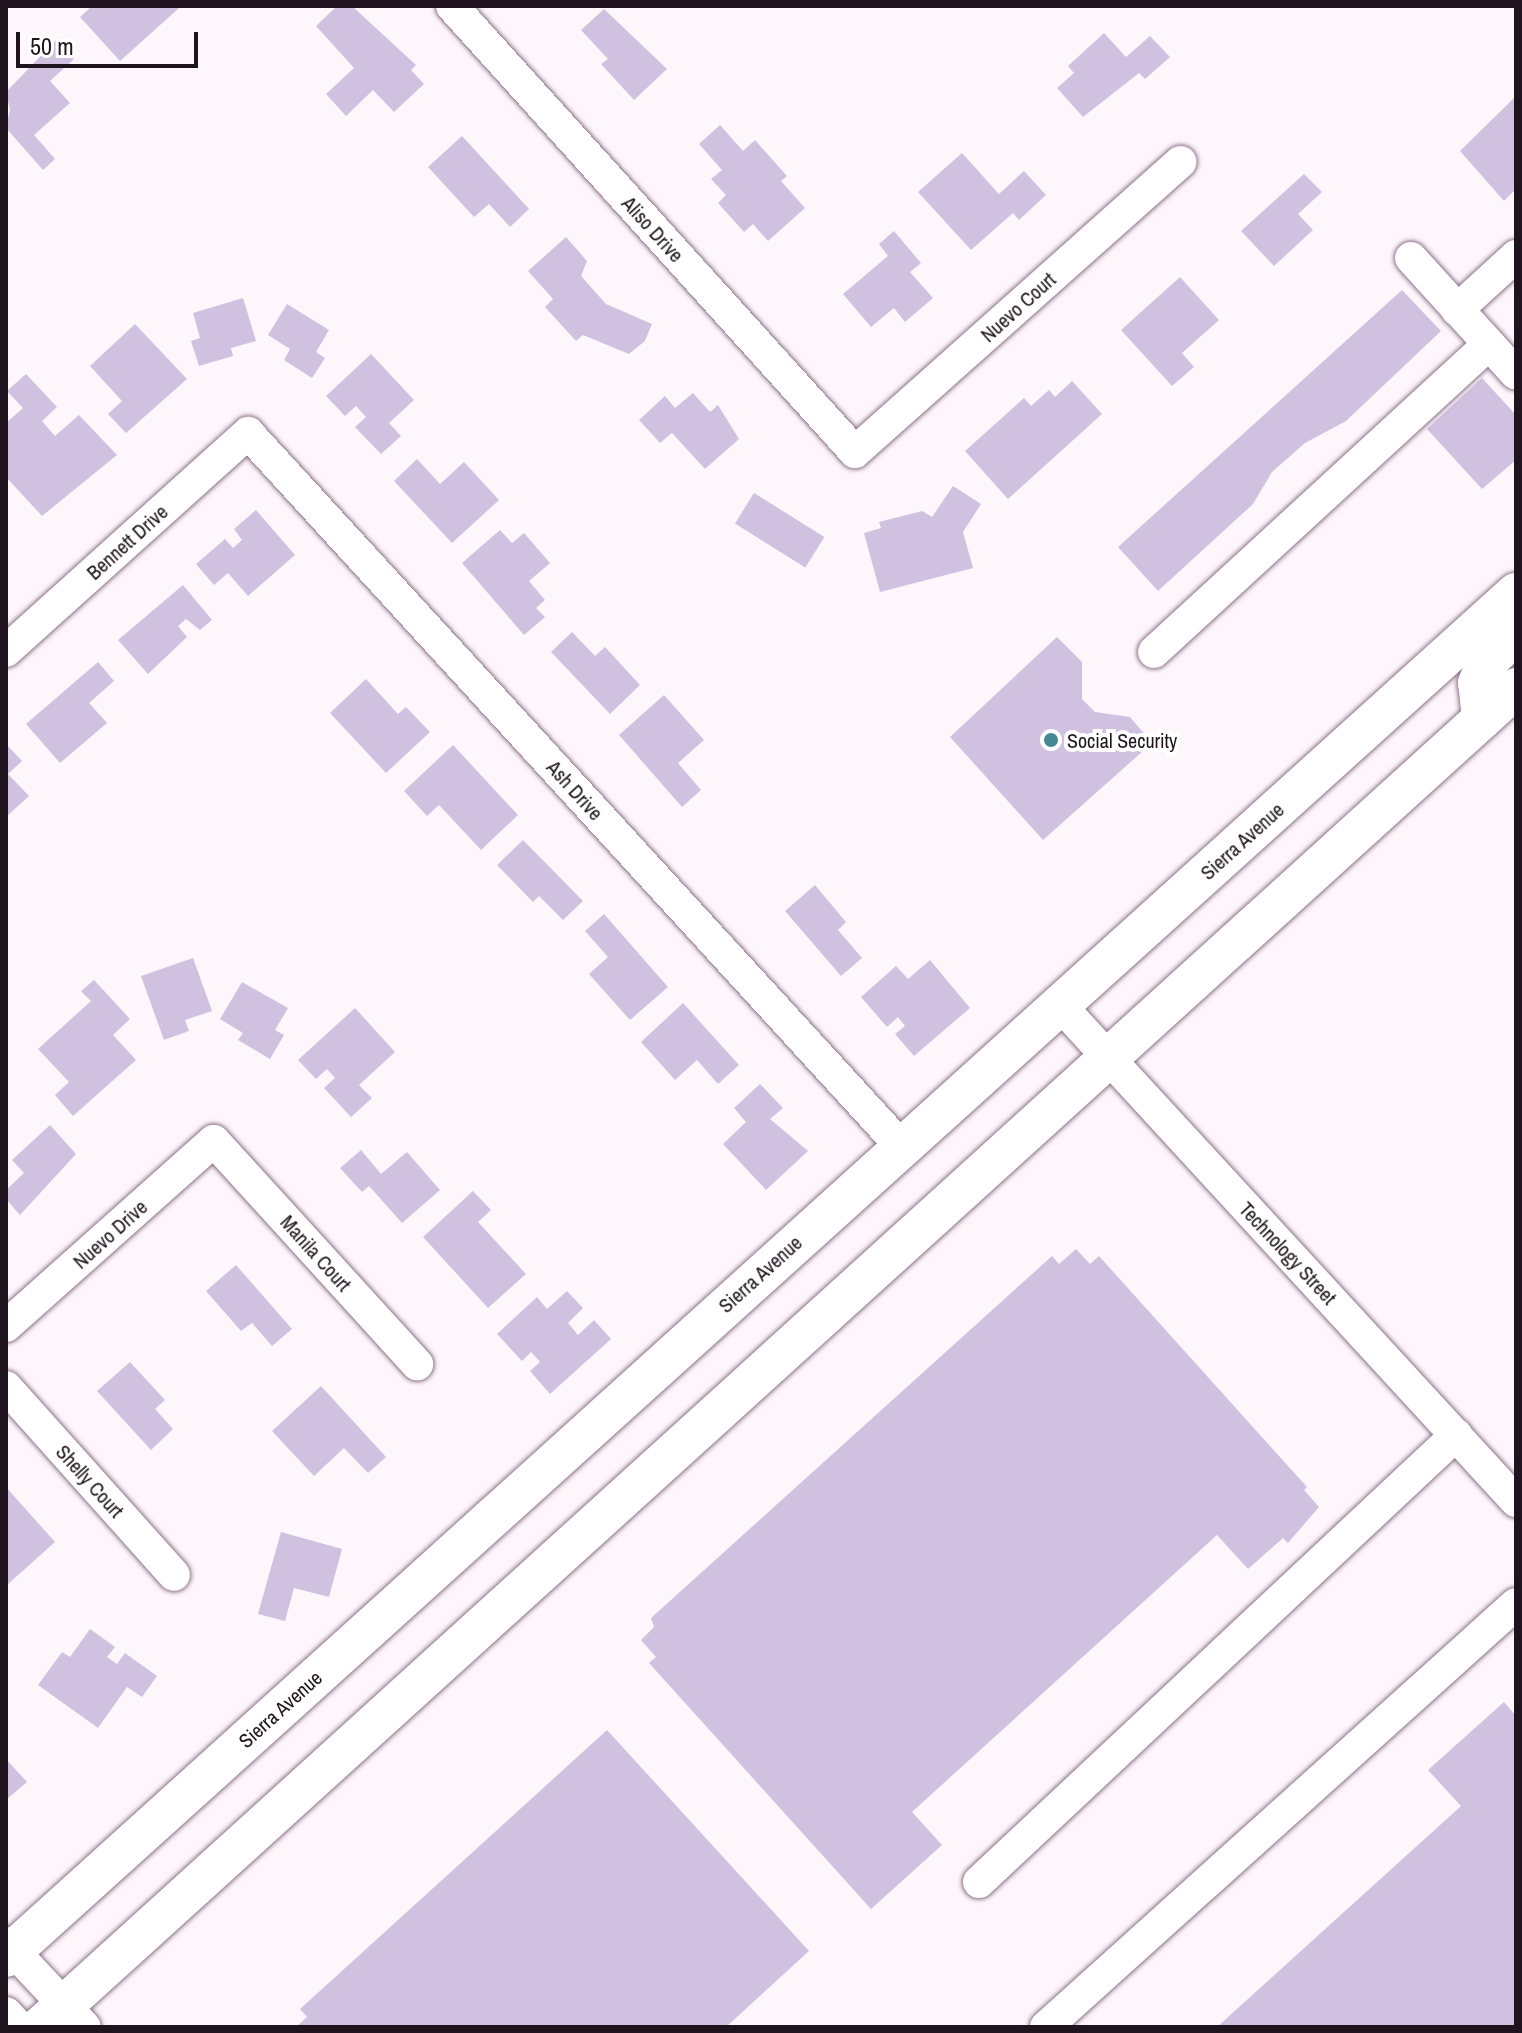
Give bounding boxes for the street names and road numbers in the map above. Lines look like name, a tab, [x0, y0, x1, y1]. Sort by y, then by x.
street label: Aliso Drive	[617, 191, 689, 267]
street label: Nuevo Court	[976, 267, 1060, 347]
street label: Bennett Drive	[82, 500, 172, 584]
street label: Ash Drive	[542, 755, 608, 825]
street label: Sierra Avenue	[1195, 797, 1289, 885]
street label: Nuevo Drive	[68, 1195, 152, 1273]
street label: Technology Street	[1234, 1197, 1342, 1309]
street label: Manila Court	[276, 1210, 356, 1296]
street label: Sierra Avenue	[713, 1230, 807, 1318]
street label: Shelly Court	[51, 1440, 129, 1522]
street label: Sierra Avenue	[233, 1665, 327, 1753]

